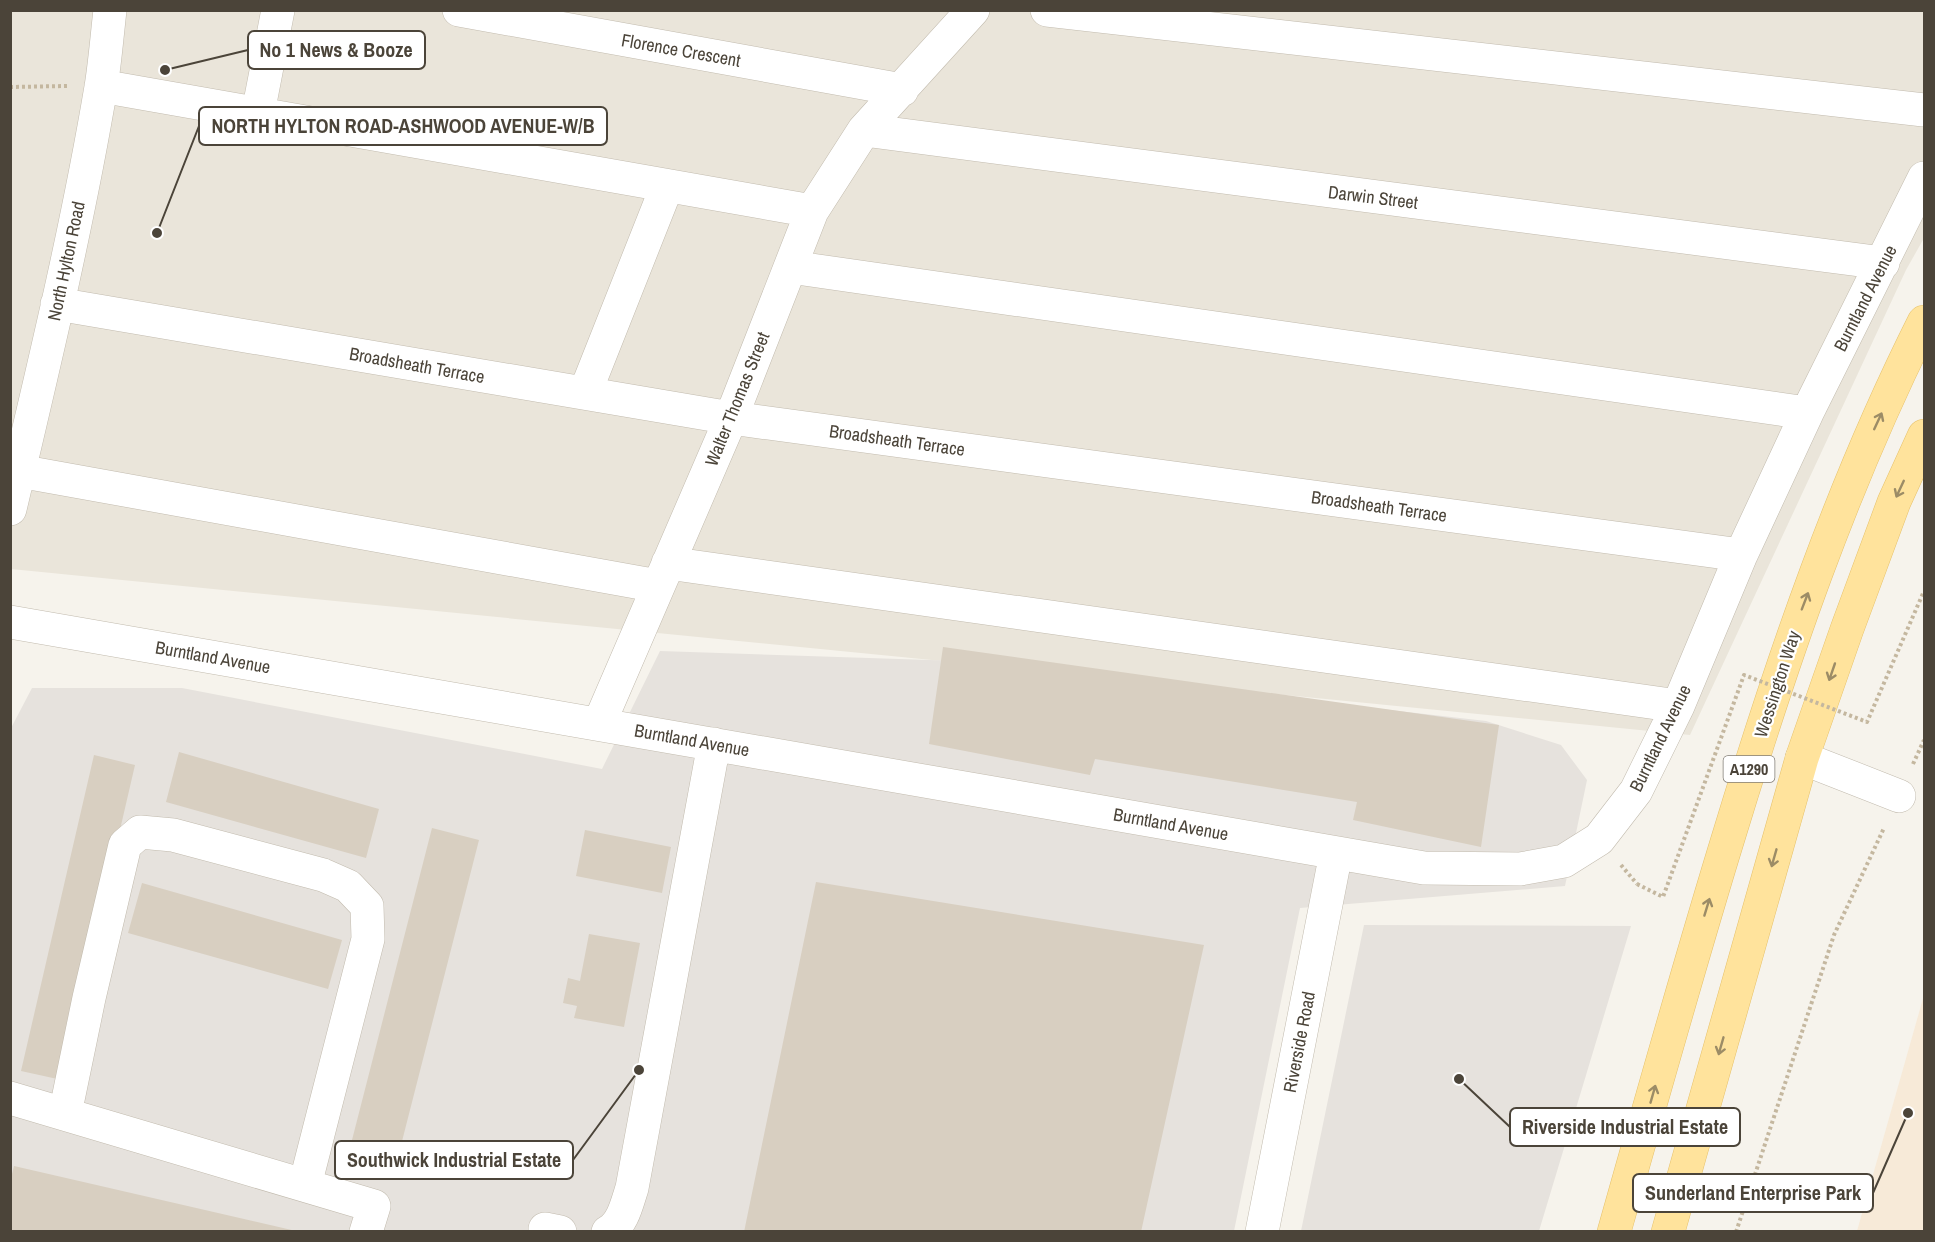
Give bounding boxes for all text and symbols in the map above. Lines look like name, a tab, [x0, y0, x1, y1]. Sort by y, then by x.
street label: Florence Crescent	[619, 27, 743, 73]
callout: No 1 News & Booze	[248, 31, 425, 69]
text: No 1 News & Booze	[259, 36, 413, 63]
callout: NORTH HYLTON ROAD-ASHWOOD AVENUE-W/B	[199, 107, 607, 145]
text: NORTH HYLTON ROAD-ASHWOOD AVENUE-W/B	[212, 112, 595, 139]
street label: Darwin Street	[1327, 179, 1419, 215]
street label: North Hylton Road	[41, 199, 91, 323]
street label: Burntland Avenue	[1827, 241, 1903, 355]
street label: Walter Thomas Street	[699, 328, 775, 470]
street label: Broadsheath Terrace	[347, 341, 487, 389]
one-way arrow	[1873, 412, 1885, 430]
street label: Broadsheath Terrace	[828, 418, 966, 462]
one-way arrow	[1894, 480, 1905, 498]
street label: Broadsheath Terrace	[1310, 484, 1448, 528]
one-way arrow	[1800, 593, 1811, 611]
street label: Wessington Way	[1748, 627, 1806, 741]
street label: Burntland Avenue	[154, 635, 272, 679]
one-way arrow	[1826, 662, 1837, 681]
street label: Burntland Avenue	[1623, 680, 1697, 796]
street label: Burntland Avenue	[633, 718, 751, 762]
road number: A1290	[1724, 756, 1774, 782]
street label: Burntland Avenue	[1112, 802, 1230, 846]
one-way arrow	[1768, 848, 1779, 867]
one-way arrow	[1702, 898, 1713, 917]
street label: Riverside Road	[1277, 989, 1321, 1095]
one-way arrow	[1714, 1036, 1726, 1055]
one-way arrow	[1648, 1085, 1659, 1104]
callout: Riverside Industrial Estate	[1510, 1108, 1740, 1146]
text: Riverside Industrial Estate	[1522, 1113, 1728, 1140]
callout: Southwick Industrial Estate	[335, 1141, 573, 1179]
text: Southwick Industrial Estate	[347, 1146, 561, 1173]
callout: Sunderland Enterprise Park	[1633, 1174, 1873, 1212]
text: Sunderland Enterprise Park	[1645, 1179, 1862, 1206]

